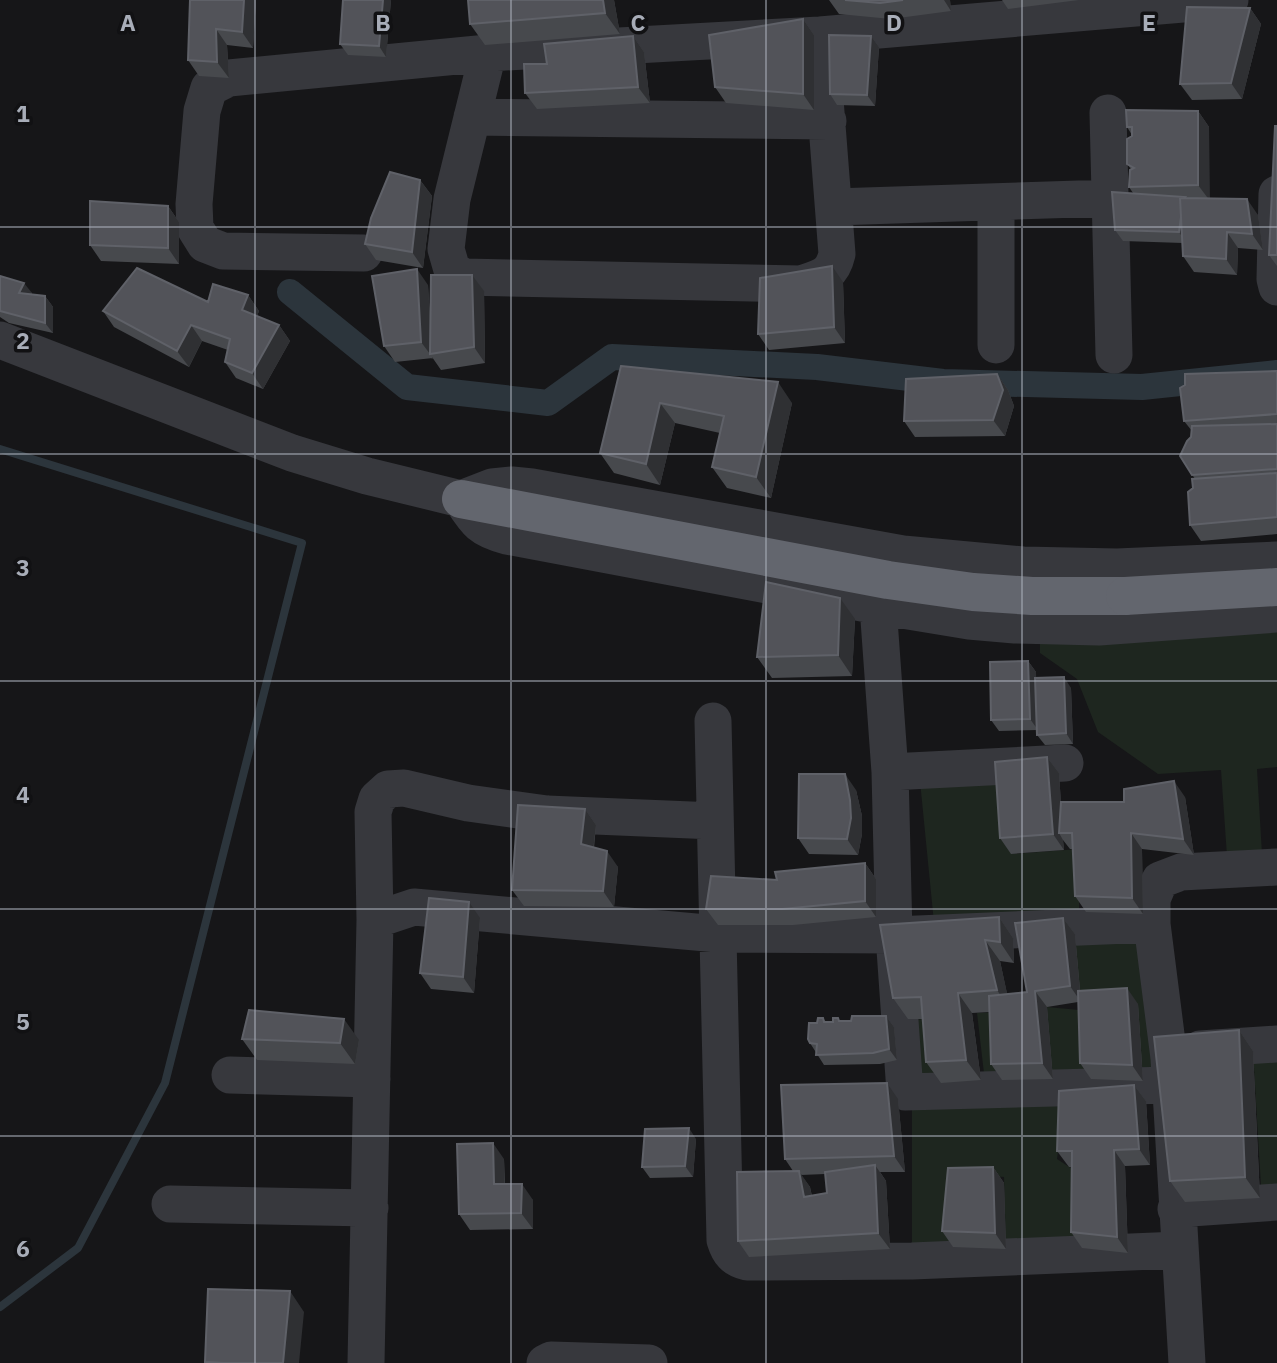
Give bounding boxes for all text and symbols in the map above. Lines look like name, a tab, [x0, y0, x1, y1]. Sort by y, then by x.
text: A	[120, 7, 136, 37]
text: B	[375, 7, 391, 37]
text: C	[631, 7, 646, 37]
text: D	[886, 7, 902, 37]
text: E	[1142, 7, 1156, 37]
text: 1	[16, 98, 30, 128]
text: 2	[16, 325, 30, 355]
text: 3	[16, 552, 30, 582]
text: 4	[16, 779, 30, 809]
text: 5	[16, 1006, 30, 1036]
text: 6	[16, 1233, 30, 1263]

